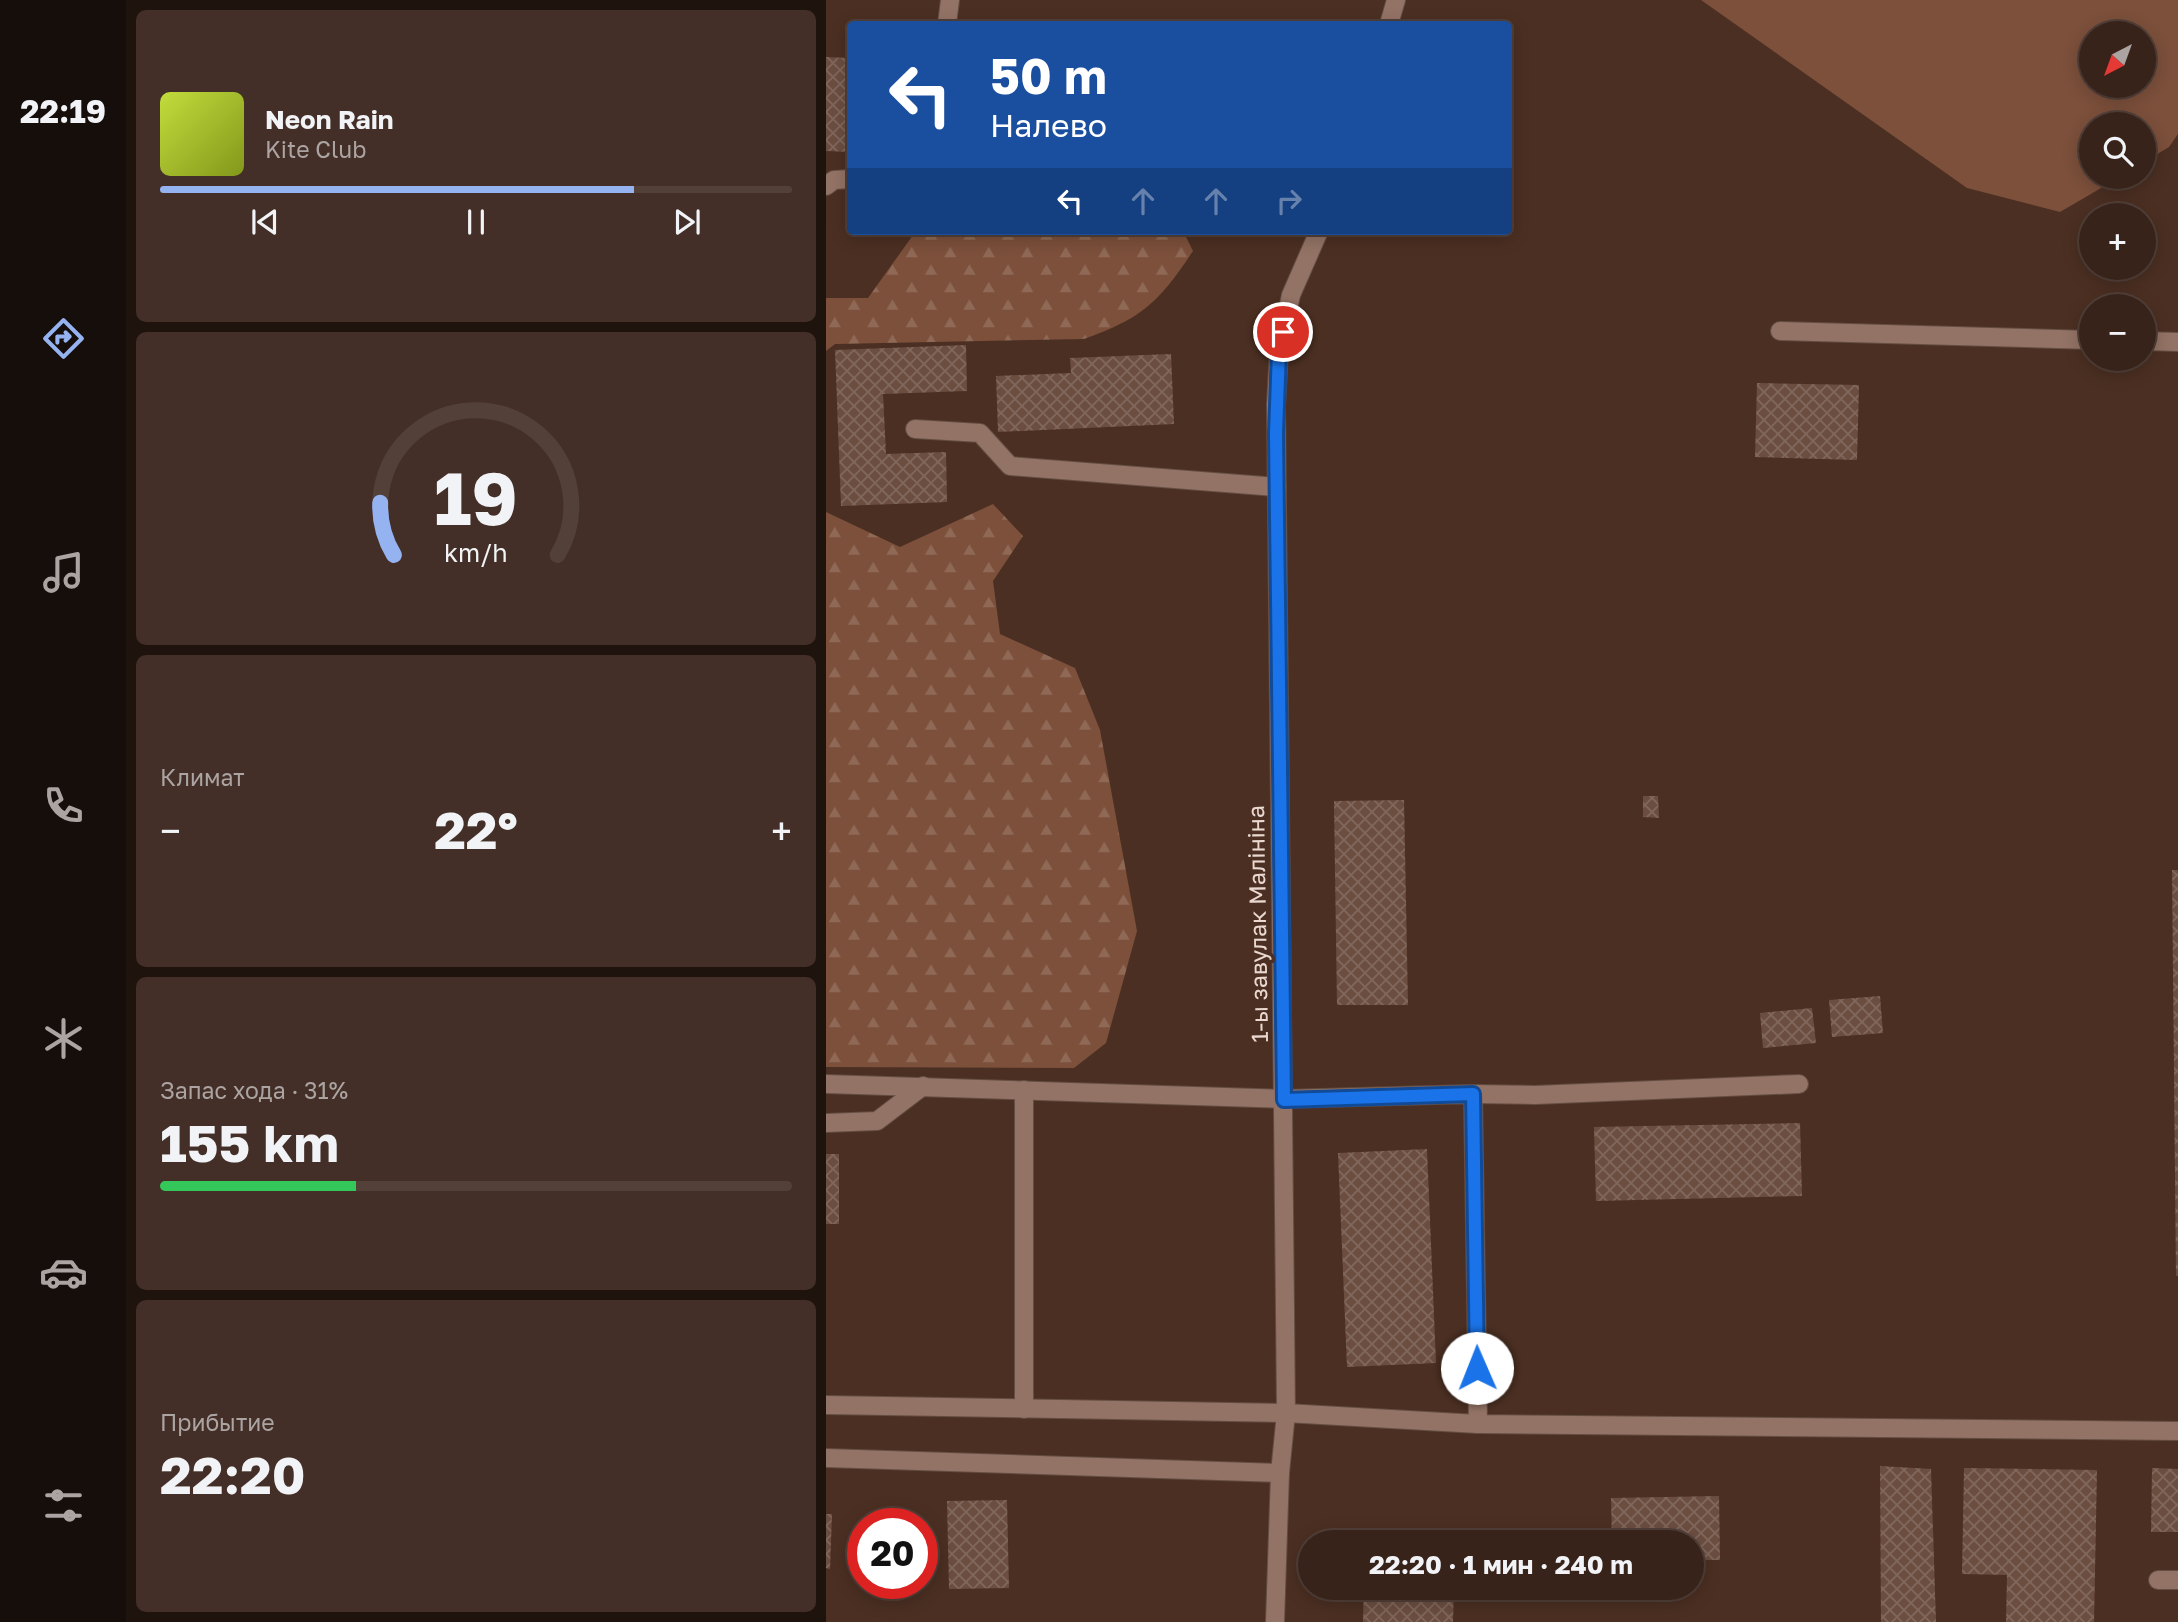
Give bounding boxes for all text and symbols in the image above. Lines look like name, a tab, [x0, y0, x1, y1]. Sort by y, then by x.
north arrow	[2079, 21, 2156, 98]
map controls	[2079, 21, 2156, 371]
text: 50 m	[990, 46, 1107, 105]
icon: left	[875, 49, 966, 140]
text: 22:19	[20, 92, 106, 130]
text: Neon Rain	[265, 104, 394, 135]
text: Налево	[990, 106, 1107, 144]
button: search	[2079, 112, 2156, 189]
text: Kite Club	[265, 135, 366, 163]
icon: left	[1051, 182, 1089, 220]
icon: ahead	[1124, 182, 1162, 220]
icon: ahead	[1197, 182, 1235, 220]
icon: right	[1270, 182, 1308, 220]
icon: previous	[246, 203, 284, 241]
icon: pause	[457, 203, 495, 241]
icon: next	[668, 203, 706, 241]
button: +	[2079, 203, 2156, 280]
button: −	[2079, 294, 2156, 371]
pin	[1253, 302, 1313, 362]
icon: arrive	[1264, 313, 1302, 351]
icon: directions	[39, 314, 88, 363]
text: 19	[434, 454, 518, 541]
text: km/h	[444, 536, 508, 567]
icon: music	[39, 548, 88, 597]
text: Климат	[160, 763, 245, 791]
icon: phone	[39, 781, 88, 830]
text: 22°	[434, 798, 518, 860]
street label: 1-ы завулак Малініна	[1241, 805, 1273, 1043]
text: −	[160, 808, 181, 853]
text: +	[771, 808, 792, 853]
icon: climate	[39, 1014, 88, 1063]
text: Запас хода · 31%	[160, 1076, 348, 1104]
text: 155 km	[160, 1111, 339, 1173]
icon: car	[39, 1248, 88, 1297]
position arrow	[1440, 1331, 1514, 1405]
text: Прибытие	[160, 1408, 275, 1436]
text: 22:20	[160, 1443, 306, 1505]
icon: filters	[39, 1481, 88, 1530]
speed limit sign: 20	[847, 1508, 938, 1599]
text: 22:20 · 1 мин · 240 m	[1369, 1549, 1633, 1580]

